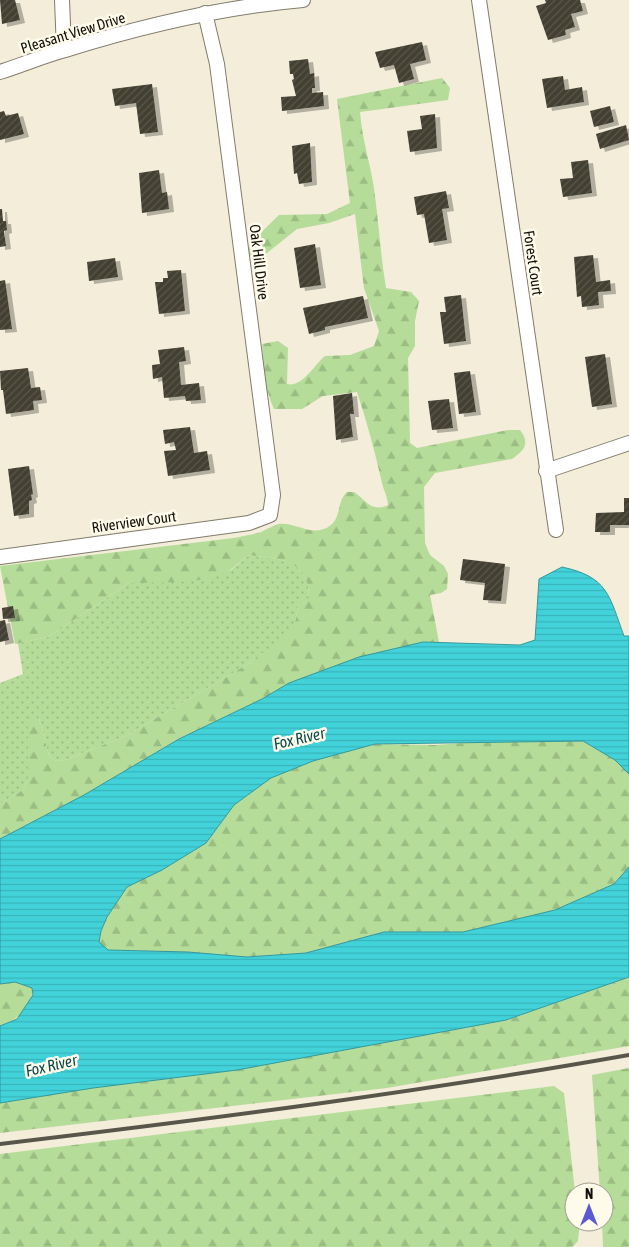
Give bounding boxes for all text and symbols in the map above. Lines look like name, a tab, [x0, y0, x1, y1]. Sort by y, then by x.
street label: Pleasant View Drive	[19, 8, 127, 57]
street label: Oak Hill Drive	[246, 223, 273, 301]
street label: Forest Court	[521, 229, 546, 296]
street label: Riverview Court	[91, 507, 177, 536]
water label: Fox River	[272, 723, 328, 753]
water label: Fox River	[24, 1050, 80, 1080]
north arrow	[564, 1182, 614, 1232]
text: N	[585, 1186, 593, 1202]

